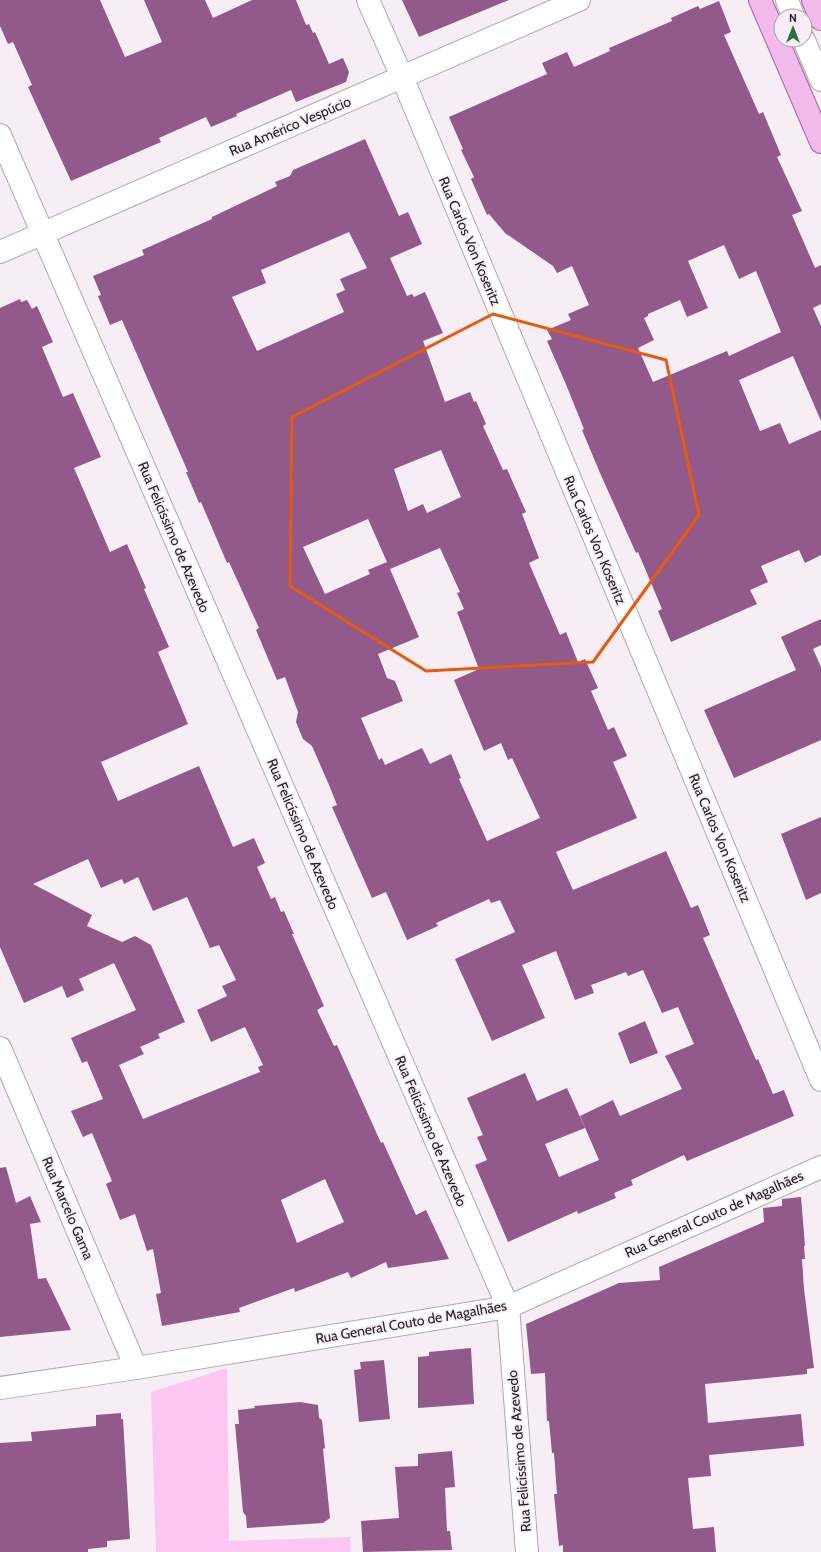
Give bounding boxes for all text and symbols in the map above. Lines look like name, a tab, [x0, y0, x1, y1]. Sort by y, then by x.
north arrow	[773, 8, 813, 48]
text: N	[789, 11, 797, 25]
street label: Rua Américo Vespúcio	[226, 92, 354, 160]
street label: Rua Carlos Von Koseritz	[435, 174, 505, 309]
street label: Rua Felicíssimo de Azevedo	[134, 459, 214, 615]
street label: Rua Carlos Von Koseritz	[560, 473, 630, 608]
street label: Rua Felicíssimo de Azevedo	[263, 756, 343, 912]
street label: Rua Carlos Von Koseritz	[685, 771, 755, 906]
street label: Rua Felicíssimo de Azevedo	[391, 1053, 471, 1209]
street label: Rua Marcelo Gama	[38, 1154, 98, 1263]
street label: Rua General Couto de Magalhães	[622, 1166, 806, 1262]
street label: Rua General Couto de Magalhães	[314, 1296, 508, 1348]
street label: Rua Felicíssimo de Azevedo	[503, 1369, 535, 1533]

